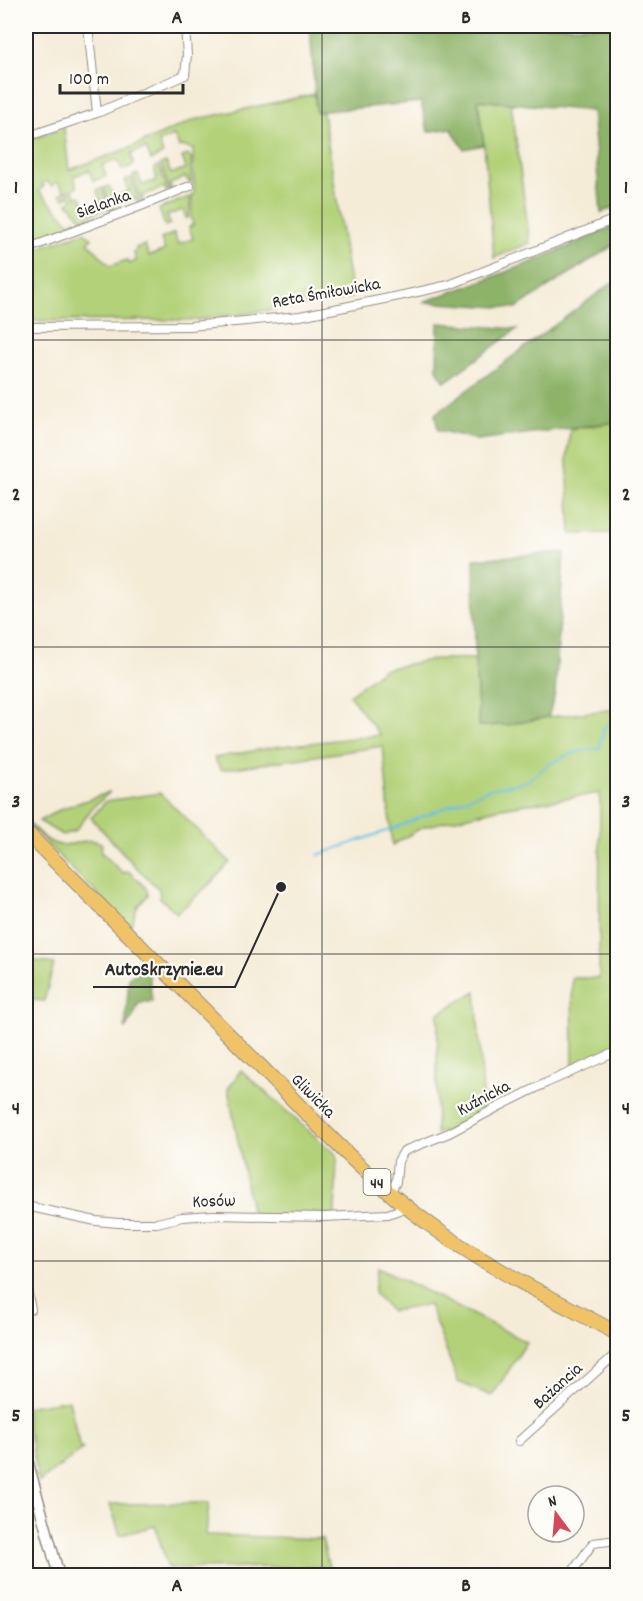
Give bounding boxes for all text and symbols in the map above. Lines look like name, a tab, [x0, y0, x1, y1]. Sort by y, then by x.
text: A	[172, 5, 183, 33]
text: B	[461, 5, 471, 33]
scale bar	[60, 57, 183, 95]
text: 100 m	[69, 68, 109, 93]
text: 1	[14, 175, 18, 203]
text: 1	[624, 175, 628, 203]
street label: Sielanka	[73, 184, 135, 227]
street label: Reta Śmiłowicka	[270, 273, 383, 316]
text: 2	[12, 482, 20, 510]
text: 2	[622, 482, 630, 510]
text: 3	[12, 789, 20, 817]
text: 3	[622, 789, 630, 817]
callout: AutoSkrzynie.eu	[93, 949, 235, 987]
text: AutoSkrzynie.eu	[105, 957, 223, 985]
street label: Gliwicka	[284, 1069, 341, 1125]
street label: Kuźnicka	[453, 1075, 516, 1124]
text: 4	[12, 1096, 20, 1124]
text: 4	[622, 1096, 630, 1124]
road number: 44	[364, 1169, 391, 1195]
street label: Kosów	[192, 1189, 236, 1216]
street label: Bażancia	[528, 1357, 590, 1416]
text: 5	[11, 1403, 21, 1431]
text: 5	[621, 1403, 631, 1431]
north arrow	[526, 1484, 586, 1544]
text: N	[546, 1490, 560, 1514]
text: A	[172, 1573, 183, 1601]
text: B	[461, 1573, 471, 1601]

